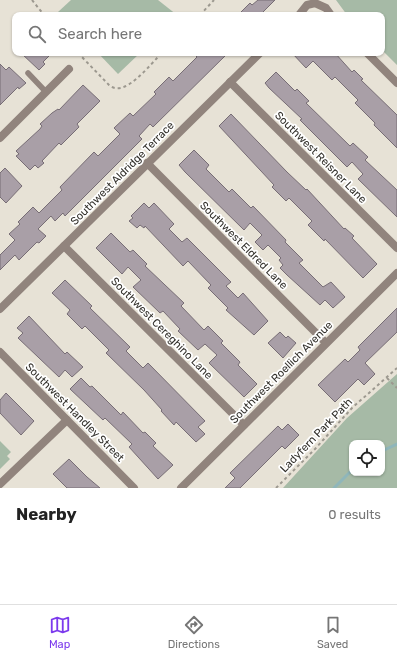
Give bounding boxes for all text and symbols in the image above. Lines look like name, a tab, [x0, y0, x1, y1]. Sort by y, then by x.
search box	[12, 12, 385, 56]
icon: search	[26, 23, 48, 45]
text: Search here	[58, 25, 142, 43]
street label: Southwest Reisner Lane	[272, 109, 369, 206]
street label: Southwest Aldridge Terrace	[68, 119, 177, 228]
street label: Southwest Eldred Lane	[197, 199, 290, 292]
street label: Southwest Cereghino Lane	[108, 275, 215, 382]
street label: Southwest Roellich Avenue	[227, 318, 335, 426]
street label: Southwest Handley Street	[23, 360, 127, 465]
street label: Ladyfern Park Path	[278, 396, 355, 475]
map controls	[349, 440, 385, 476]
button: locate	[349, 440, 385, 476]
text: Nearby	[16, 504, 77, 524]
text: 0 results	[328, 507, 381, 522]
tab: Map	[49, 614, 71, 651]
tab: Directions	[168, 614, 220, 651]
tab: Saved	[317, 614, 348, 651]

